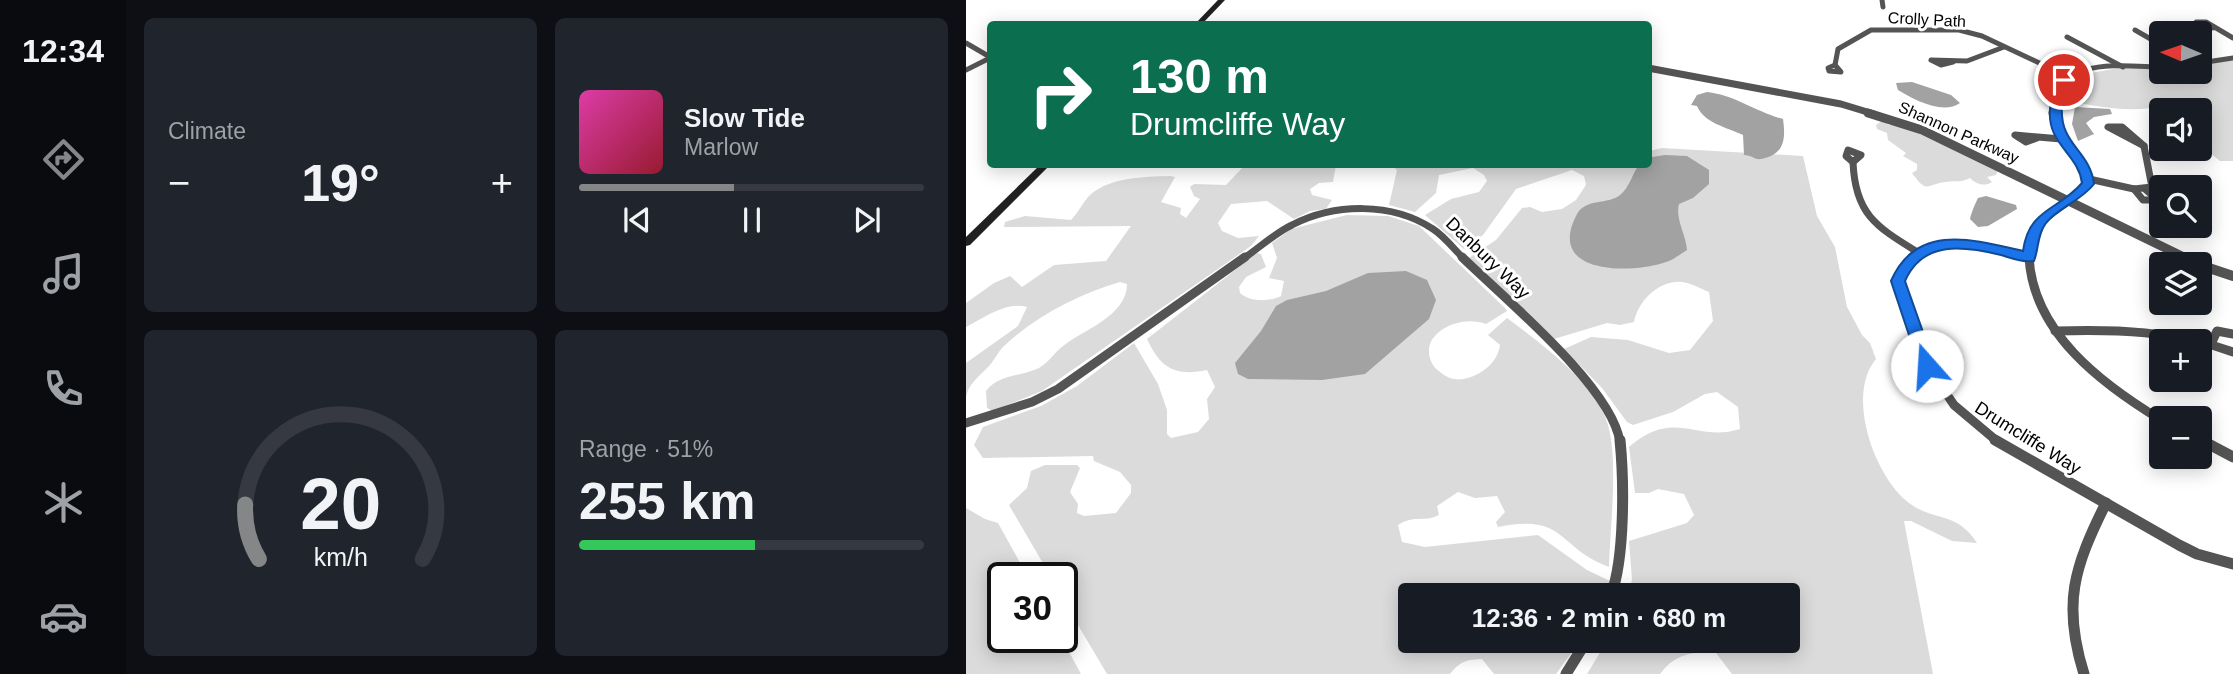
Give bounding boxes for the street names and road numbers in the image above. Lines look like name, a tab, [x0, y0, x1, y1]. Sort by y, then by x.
street label: Crolly Path	[1887, 9, 1966, 30]
street label: Shannon Parkway	[1896, 98, 2022, 167]
street label: Danbury Way	[1442, 213, 1534, 303]
street label: Drumcliffe Way	[1971, 397, 2085, 479]

